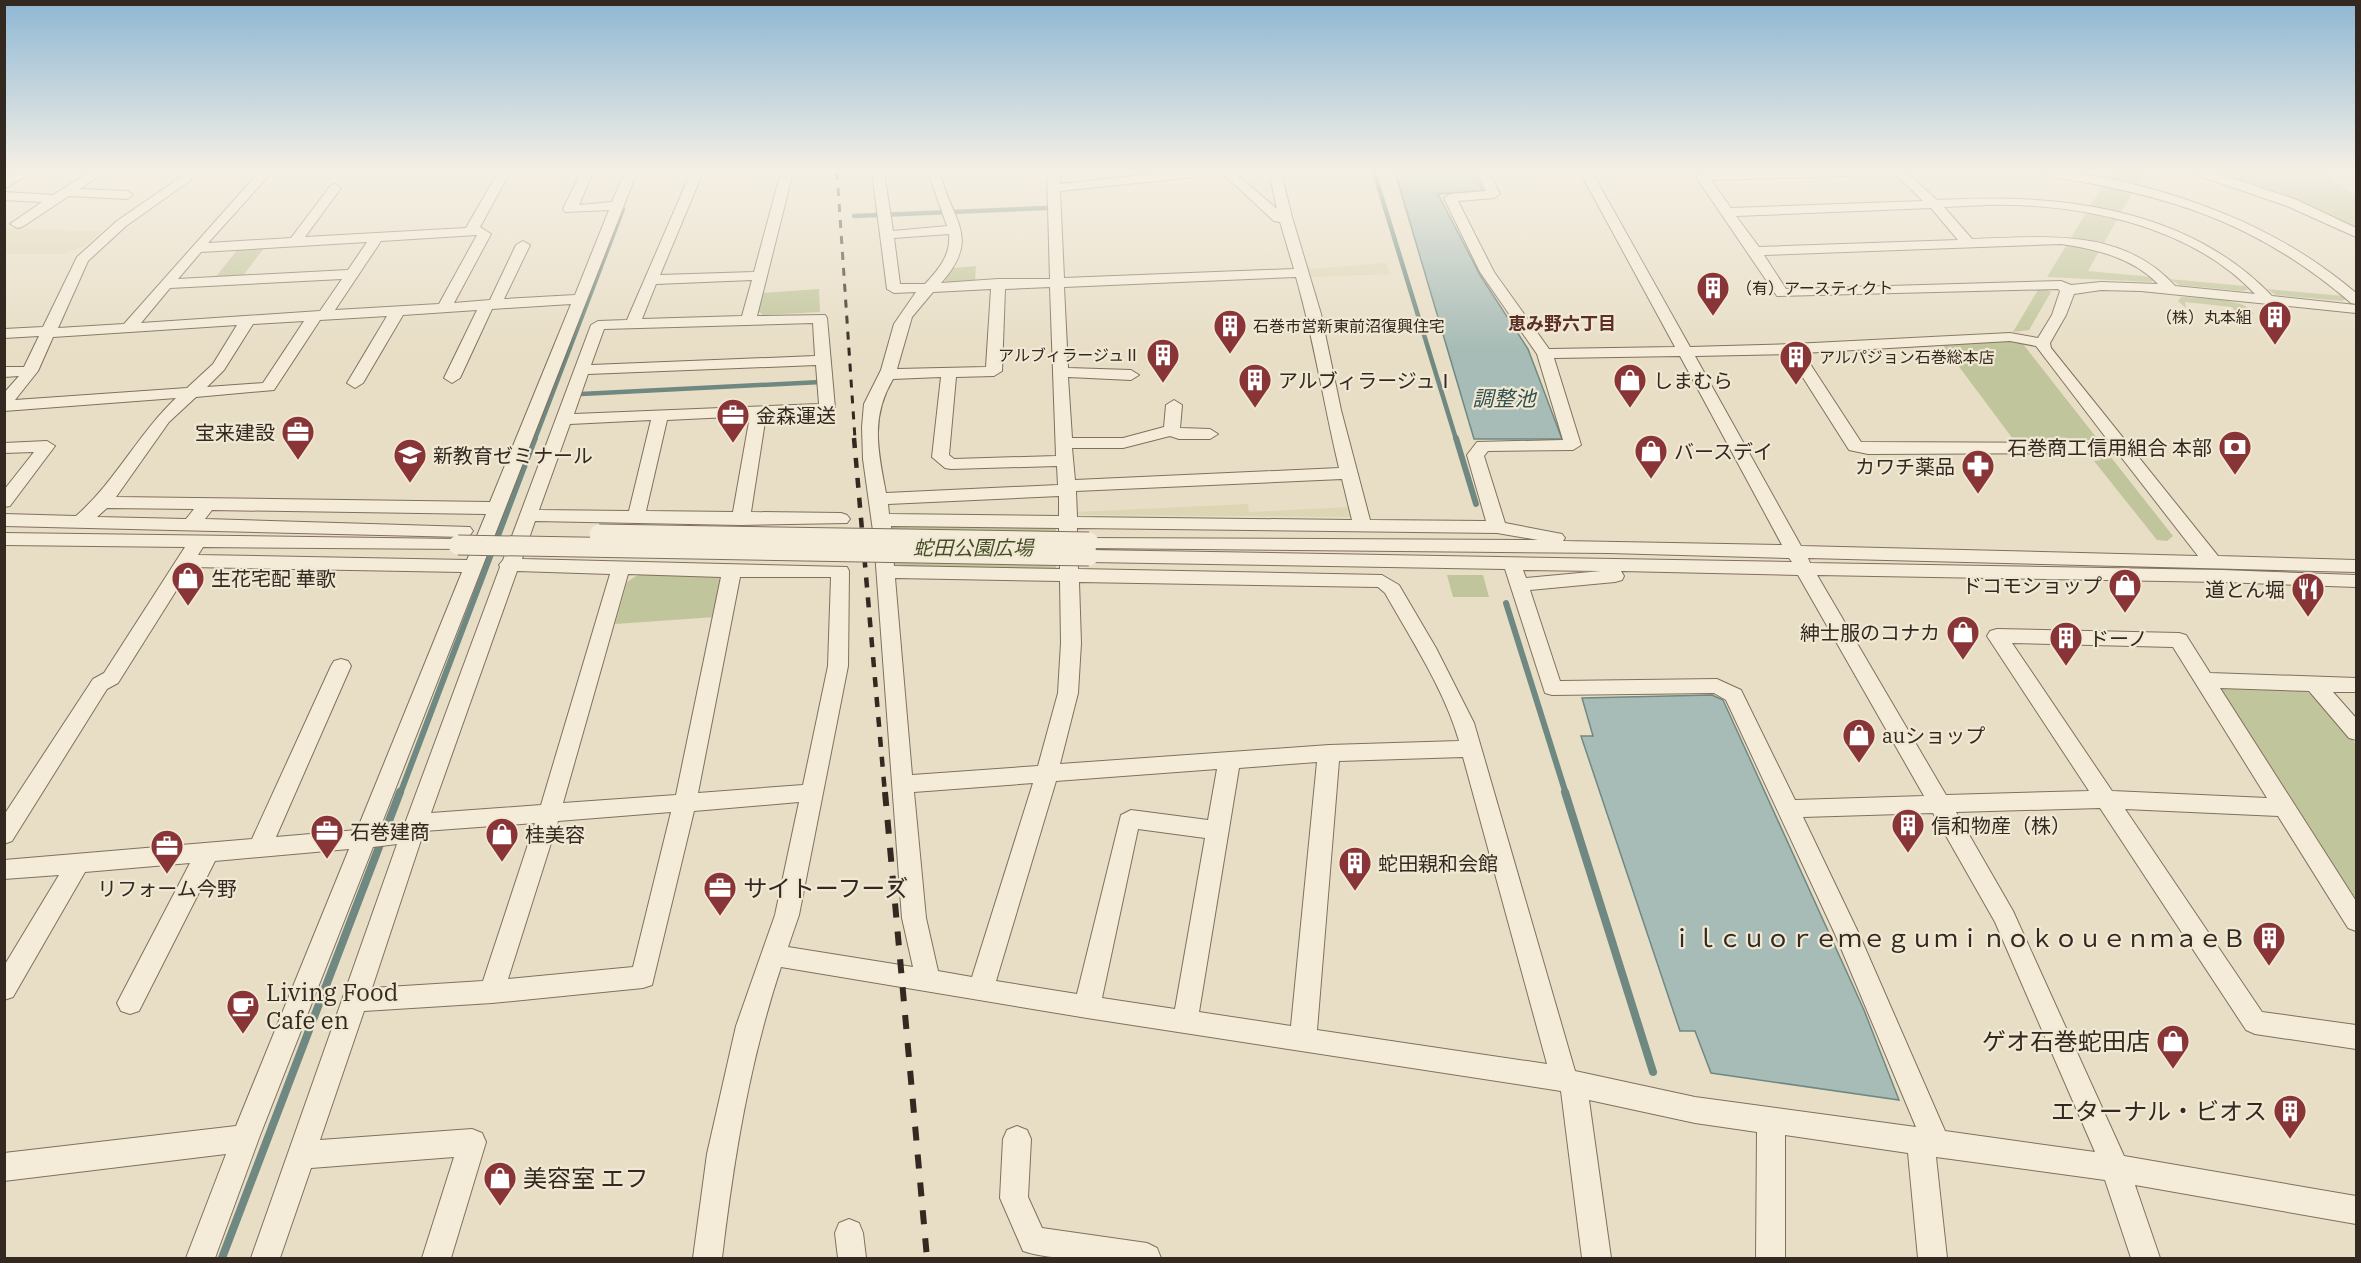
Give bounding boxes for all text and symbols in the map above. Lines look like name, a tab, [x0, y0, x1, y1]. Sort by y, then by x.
building icon: （有）アースティクト	[1695, 270, 1731, 317]
place label: （有）アースティクト	[1736, 278, 1893, 298]
building icon: （株）丸本組	[2257, 299, 2293, 346]
place label: （株）丸本組	[2156, 307, 2252, 327]
building icon: 石巻市営新東前沼復興住宅	[1212, 308, 1248, 355]
district label: 恵み野六丁目	[1508, 312, 1616, 335]
place label: 石巻市営新東前沼復興住宅	[1253, 316, 1445, 336]
building icon: アルブィラージュⅡ	[1145, 337, 1181, 384]
building icon: アルパジョン石巻総本店	[1778, 339, 1814, 386]
place label: アルブィラージュⅡ	[998, 345, 1140, 365]
place label: アルパジョン石巻総本店	[1819, 347, 1995, 367]
building icon: アルブィラージュⅠ	[1237, 362, 1273, 409]
shop icon: しまむら	[1612, 362, 1648, 409]
place label: アルブィラージュⅠ	[1278, 367, 1455, 394]
place label: しまむら	[1653, 367, 1733, 394]
water label: 調整池	[1473, 384, 1537, 412]
office icon: 金森運送	[715, 397, 751, 444]
place label: 金森運送	[756, 402, 836, 429]
office icon: 宝来建設	[280, 414, 316, 461]
place label: 宝来建設	[195, 419, 275, 446]
bank icon: 石巻商工信用組合 本部	[2217, 429, 2253, 476]
shop icon: バースデイ	[1633, 433, 1669, 480]
place label: 石巻商工信用組合 本部	[2007, 434, 2212, 461]
school or university icon: 新教育ゼミナール	[392, 437, 428, 484]
place label: バースデイ	[1674, 438, 1773, 465]
place label: 新教育ゼミナール	[433, 442, 593, 469]
pharmacy icon: カワチ薬品	[1960, 448, 1996, 495]
place label: カワチ薬品	[1855, 453, 1955, 480]
park label: 蛇田公園広場	[913, 534, 1035, 561]
shop icon: 生花宅配 華歌	[170, 560, 206, 607]
place label: 生花宅配 華歌	[211, 565, 336, 592]
shop icon: ドコモショップ	[2107, 567, 2143, 614]
restaurant icon: 道とん堀	[2290, 571, 2326, 618]
place label: ドコモショップ	[1962, 572, 2102, 599]
place label: 道とん堀	[2205, 576, 2285, 603]
shop icon: 紳士服のコナカ	[1945, 614, 1981, 661]
place label: 紳士服のコナカ	[1800, 619, 1940, 646]
building icon: ドーノ	[2048, 620, 2084, 667]
place label: ドーノ	[2089, 625, 2148, 652]
shop icon: auショップ	[1841, 717, 1877, 764]
place label: auショップ	[1882, 722, 1985, 749]
building icon: 信和物産（株）	[1890, 807, 1926, 854]
place label: 信和物産（株）	[1931, 812, 2071, 839]
office icon: 石巻建商	[309, 813, 345, 860]
shop icon: 桂美容	[484, 816, 520, 863]
place label: 石巻建商	[350, 818, 430, 845]
place label: 桂美容	[525, 821, 585, 848]
office icon: リフォーム今野	[149, 828, 185, 875]
building icon: 蛇田親和会館	[1337, 845, 1373, 892]
place label: 蛇田親和会館	[1378, 850, 1498, 877]
office icon: サイトーフーズ	[702, 870, 738, 917]
place label: サイトーフーズ	[743, 872, 908, 904]
place label: リフォーム今野	[97, 875, 237, 902]
building icon: ｉｌｃｕｏｒｅｍｅｇｕｍｉｎｏｋｏｕｅｎｍａｅＢ	[2251, 920, 2287, 967]
place label: ｉｌｃｕｏｒｅｍｅｇｕｍｉｎｏｋｏｕｅｎｍａｅＢ	[1670, 922, 2246, 954]
place label: Living Food Cafe en	[266, 976, 398, 1036]
cafe icon: Living Food Cafe en	[225, 988, 261, 1035]
shop icon: ゲオ石巻蛇田店	[2155, 1023, 2191, 1070]
place label: ゲオ石巻蛇田店	[1982, 1025, 2150, 1057]
building icon: エターナル・ビオス	[2272, 1093, 2308, 1140]
place label: エターナル・ビオス	[2051, 1095, 2267, 1127]
shop icon: 美容室 エフ	[482, 1160, 518, 1207]
place label: 美容室 エフ	[523, 1162, 649, 1194]

